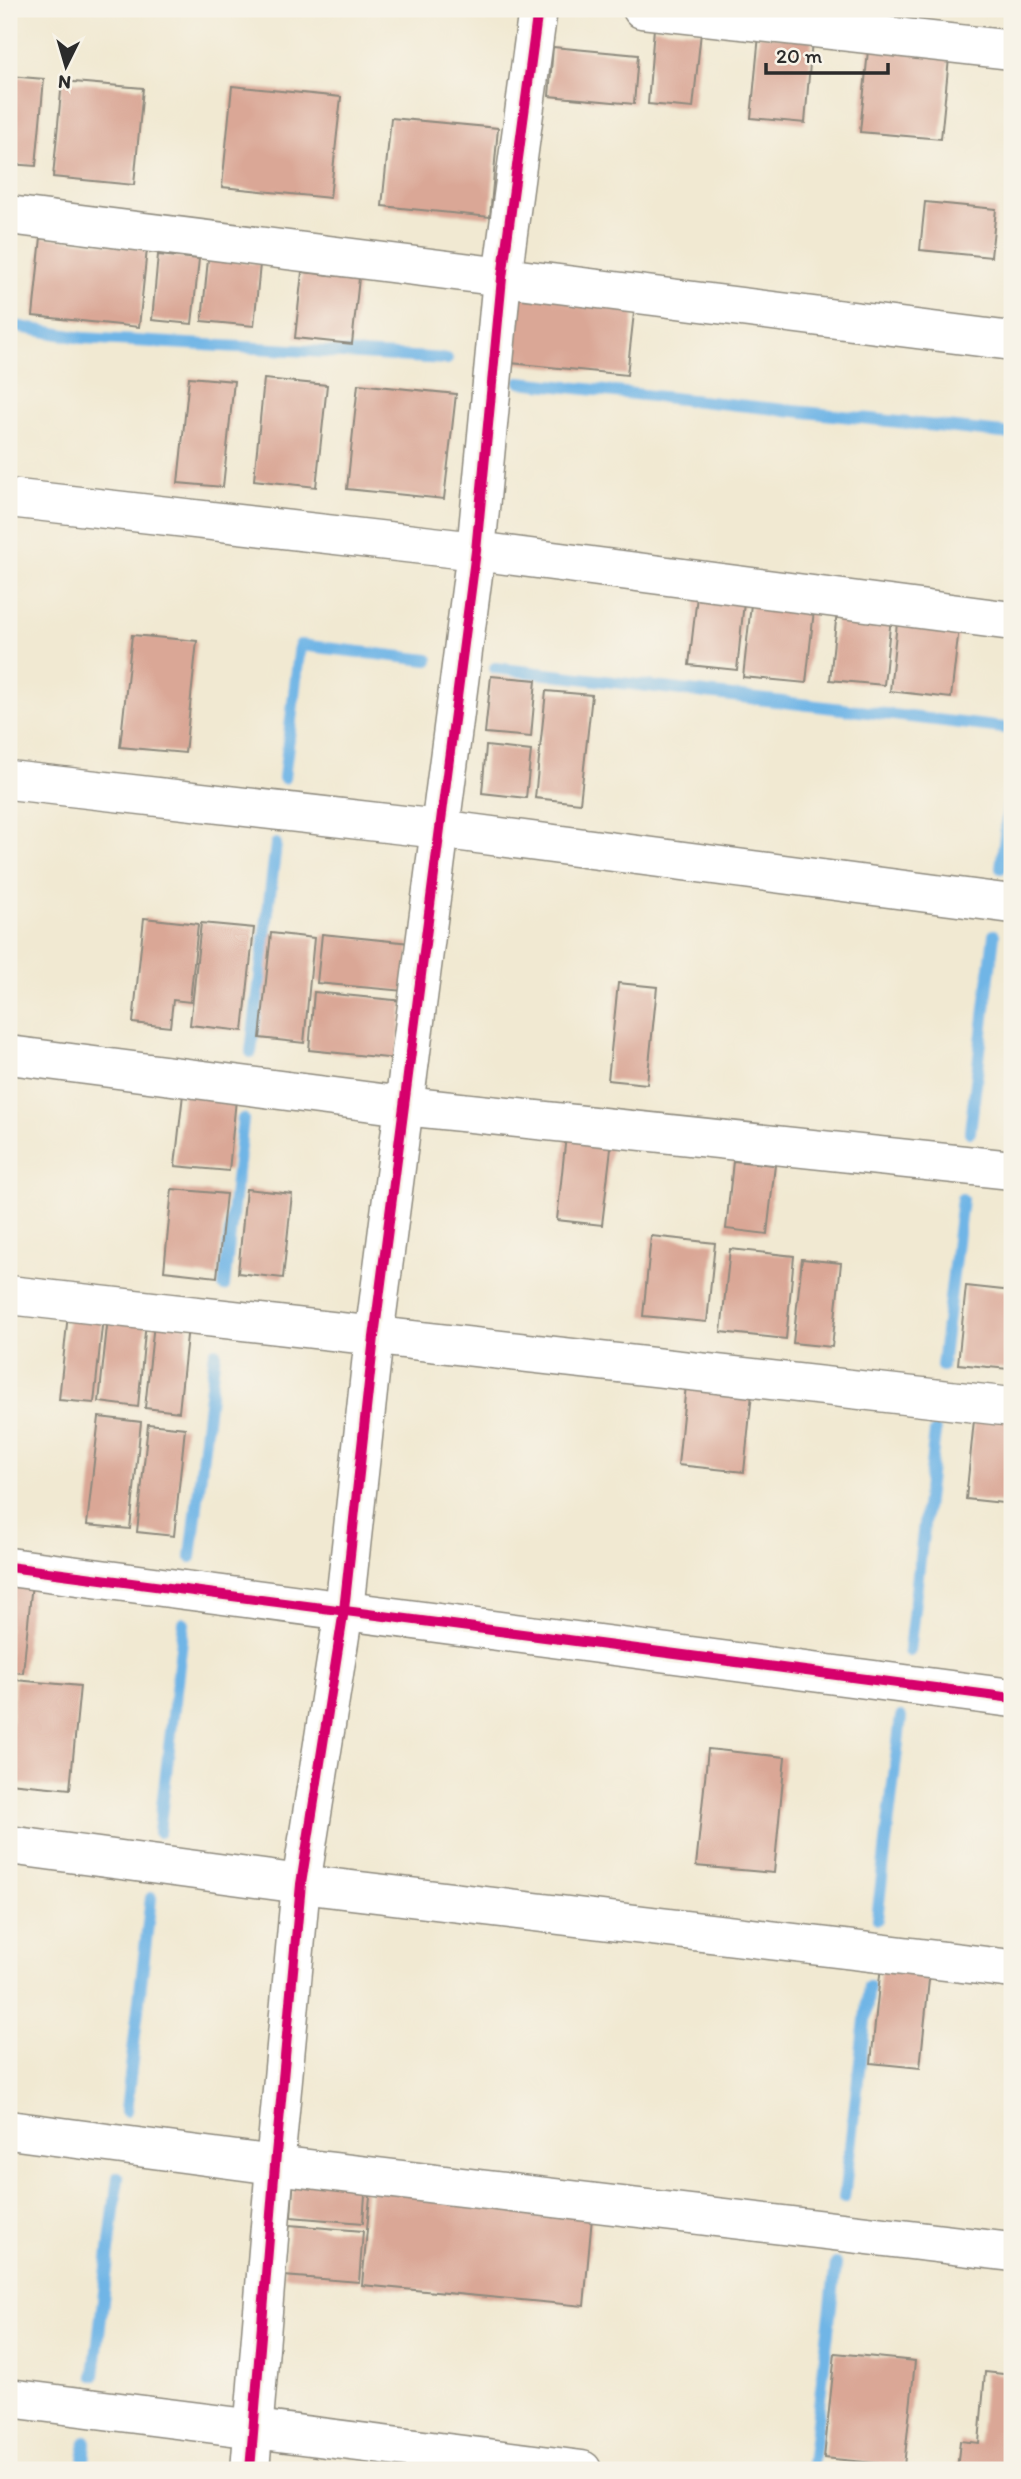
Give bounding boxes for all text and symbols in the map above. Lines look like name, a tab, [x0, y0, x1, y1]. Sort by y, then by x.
north arrow	[32, 32, 102, 102]
scale bar	[766, 32, 888, 76]
text: 20 m	[776, 43, 823, 68]
text: N	[57, 70, 72, 94]

